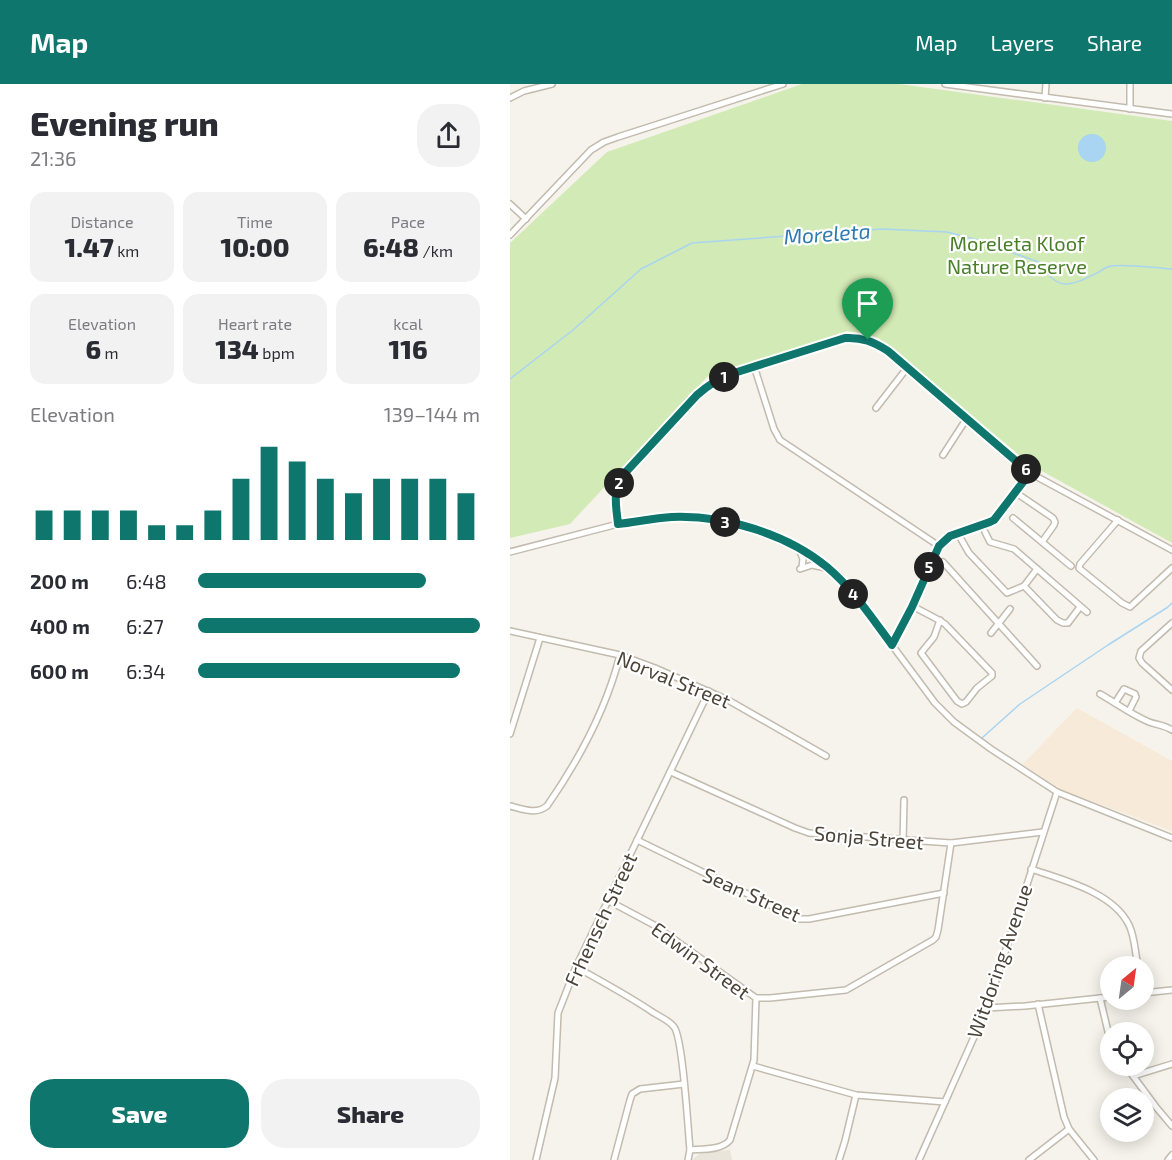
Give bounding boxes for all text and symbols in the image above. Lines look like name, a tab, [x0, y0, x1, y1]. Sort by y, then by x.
text: Map	[30, 25, 88, 59]
text: Map	[915, 30, 957, 55]
text: Layers	[990, 30, 1054, 55]
text: Share	[1087, 30, 1142, 55]
text: Evening run	[30, 103, 219, 143]
button: share	[417, 104, 480, 167]
text: 21:36	[30, 146, 76, 170]
text: Distance	[70, 212, 134, 231]
text: Time	[237, 212, 273, 231]
text: Pace	[391, 212, 425, 231]
water label: Moreleta	[783, 217, 871, 249]
text: 1.47	[65, 231, 114, 262]
text: 10:00	[220, 231, 290, 262]
text: 6:48	[363, 231, 419, 262]
park label: Moreleta Kloof Nature Reserve	[947, 231, 1087, 278]
text: km	[114, 241, 139, 260]
text: /km	[419, 241, 453, 260]
pin	[842, 278, 893, 340]
icon: arrive	[851, 287, 884, 320]
text: Elevation	[68, 314, 136, 333]
text: Heart rate	[218, 314, 292, 333]
text: kcal	[393, 314, 423, 333]
text: 6	[85, 333, 101, 364]
text: 134	[215, 333, 259, 364]
text: 116	[388, 333, 428, 364]
text: m	[101, 343, 119, 362]
text: bpm	[259, 343, 295, 362]
pin: 1	[709, 362, 739, 392]
text: 1	[721, 367, 727, 386]
text: Elevation	[30, 402, 115, 426]
text: 139–144 m	[384, 402, 480, 426]
pin: 6	[1011, 454, 1041, 484]
text: 6	[1021, 459, 1031, 478]
pin: 2	[604, 468, 634, 498]
text: 2	[614, 473, 624, 492]
pin: 3	[710, 507, 740, 537]
text: 3	[720, 512, 730, 531]
pin: 5	[914, 552, 944, 582]
text: 5	[925, 557, 933, 576]
text: 200 m	[30, 569, 89, 593]
text: 6:48	[126, 569, 167, 593]
pin: 4	[838, 579, 868, 609]
text: 4	[848, 584, 858, 603]
text: 400 m	[30, 614, 90, 638]
text: 6:27	[126, 614, 164, 638]
street label: Norval Street	[614, 645, 735, 713]
text: 600 m	[30, 659, 89, 683]
text: 6:34	[126, 659, 166, 683]
street label: Sonja Street	[813, 820, 925, 854]
street label: Frhensch Street	[559, 848, 641, 989]
street label: Sean Street	[699, 862, 805, 926]
street label: Witdoring Avenue	[961, 881, 1037, 1041]
street label: Edwin Street	[647, 916, 755, 1004]
north arrow	[1100, 956, 1154, 1010]
map controls	[1100, 956, 1154, 1142]
button: locate	[1100, 1022, 1154, 1076]
button: Save	[30, 1079, 249, 1148]
button: Share	[261, 1079, 480, 1148]
button: layers	[1100, 1088, 1154, 1142]

